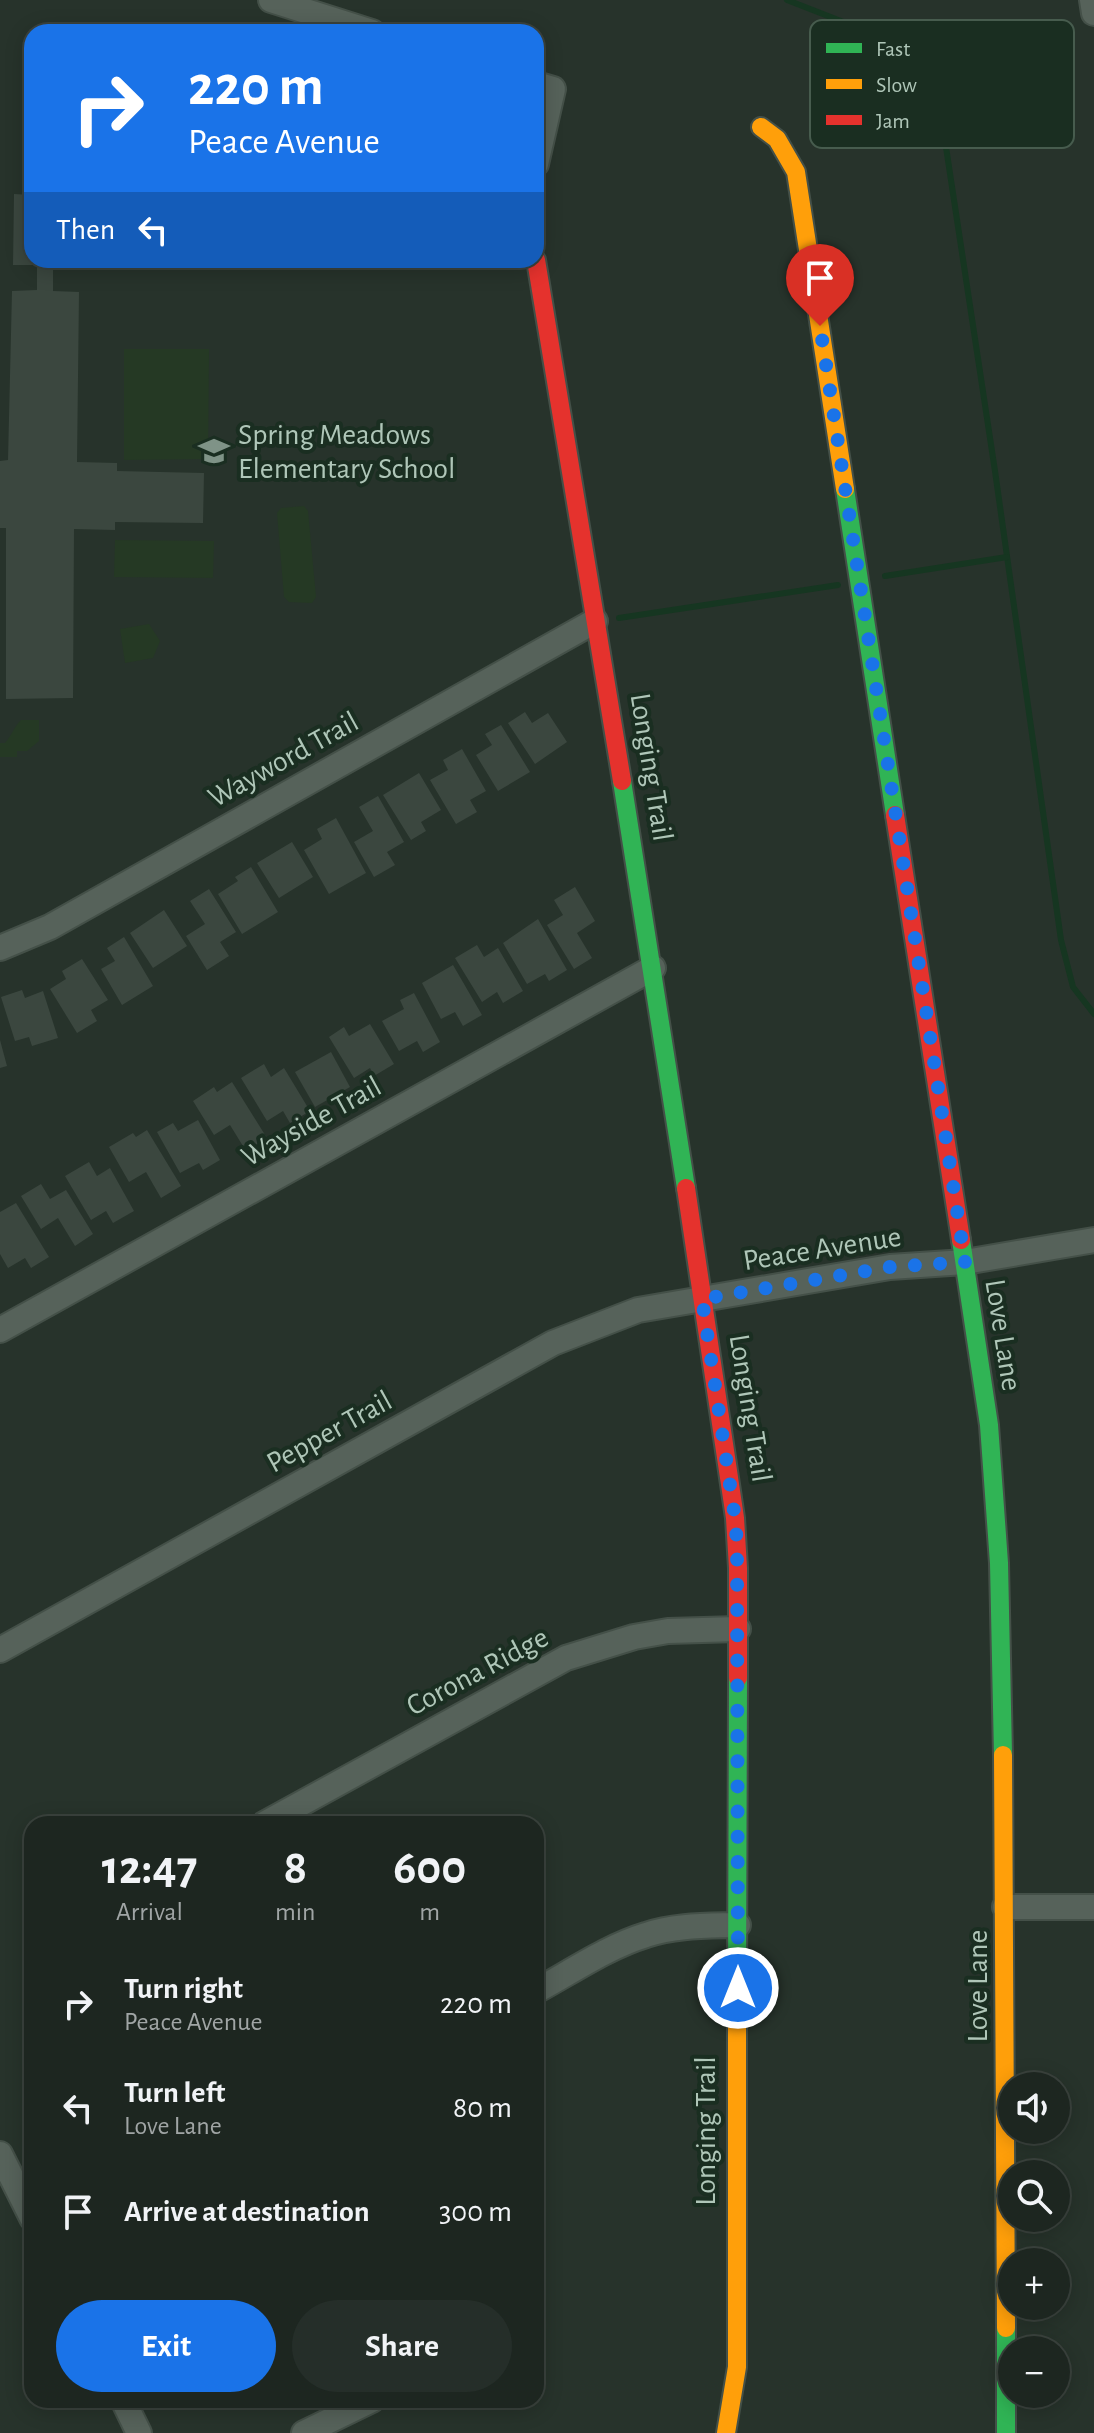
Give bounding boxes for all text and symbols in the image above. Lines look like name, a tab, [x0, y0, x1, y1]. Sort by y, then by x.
legend	[810, 20, 1074, 148]
text: Fast	[876, 38, 910, 60]
icon: right	[56, 56, 160, 160]
text: 220 m	[188, 59, 324, 115]
text: Slow	[876, 74, 917, 96]
text: Jam	[876, 110, 910, 132]
text: Peace Avenue	[188, 124, 380, 160]
icon: left	[131, 208, 175, 252]
text: Then	[56, 215, 115, 245]
pin	[786, 244, 854, 326]
icon: arrive	[798, 256, 842, 300]
place label: Spring Meadows Elementary School	[238, 420, 456, 484]
school or university icon: Spring Meadows Elementary School	[197, 434, 231, 468]
street label: Longing Trail	[624, 691, 678, 843]
street label: Wayword Trail	[203, 706, 364, 813]
street label: Wayside Trail	[236, 1071, 386, 1173]
street label: Peace Avenue	[741, 1222, 903, 1276]
street label: Love Lane	[979, 1277, 1027, 1393]
street label: Longing Trail	[723, 1332, 777, 1484]
street label: Pepper Trail	[262, 1385, 397, 1478]
street label: Corona Ridge	[402, 1622, 553, 1722]
text: 12:47	[102, 1845, 197, 1893]
text: 8	[283, 1845, 307, 1893]
text: 600	[393, 1845, 466, 1893]
text: Arrival	[116, 1899, 183, 1925]
text: min	[275, 1899, 316, 1925]
text: m	[419, 1899, 440, 1925]
street label: Love Lane	[963, 1930, 993, 2042]
position arrow	[696, 1946, 780, 2030]
text: Turn right	[124, 1974, 243, 2004]
icon: right	[56, 1982, 100, 2026]
text: 220 m	[440, 1989, 512, 2019]
text: Peace Avenue	[124, 2009, 262, 2035]
street label: Longing Trail	[691, 2056, 721, 2206]
map controls	[998, 2072, 1070, 2408]
button: sound	[998, 2072, 1070, 2144]
text: Turn left	[124, 2078, 225, 2108]
icon: left	[56, 2086, 100, 2130]
text: 80 m	[453, 2093, 512, 2123]
text: Love Lane	[124, 2113, 222, 2139]
button: search	[998, 2160, 1070, 2232]
icon: arrive	[56, 2190, 100, 2234]
text: Arrive at destination	[124, 2197, 370, 2227]
text: 300 m	[439, 2197, 512, 2227]
button: +	[998, 2248, 1070, 2320]
button: Exit	[56, 2300, 276, 2392]
button: Share	[292, 2300, 512, 2392]
button: −	[998, 2336, 1070, 2408]

